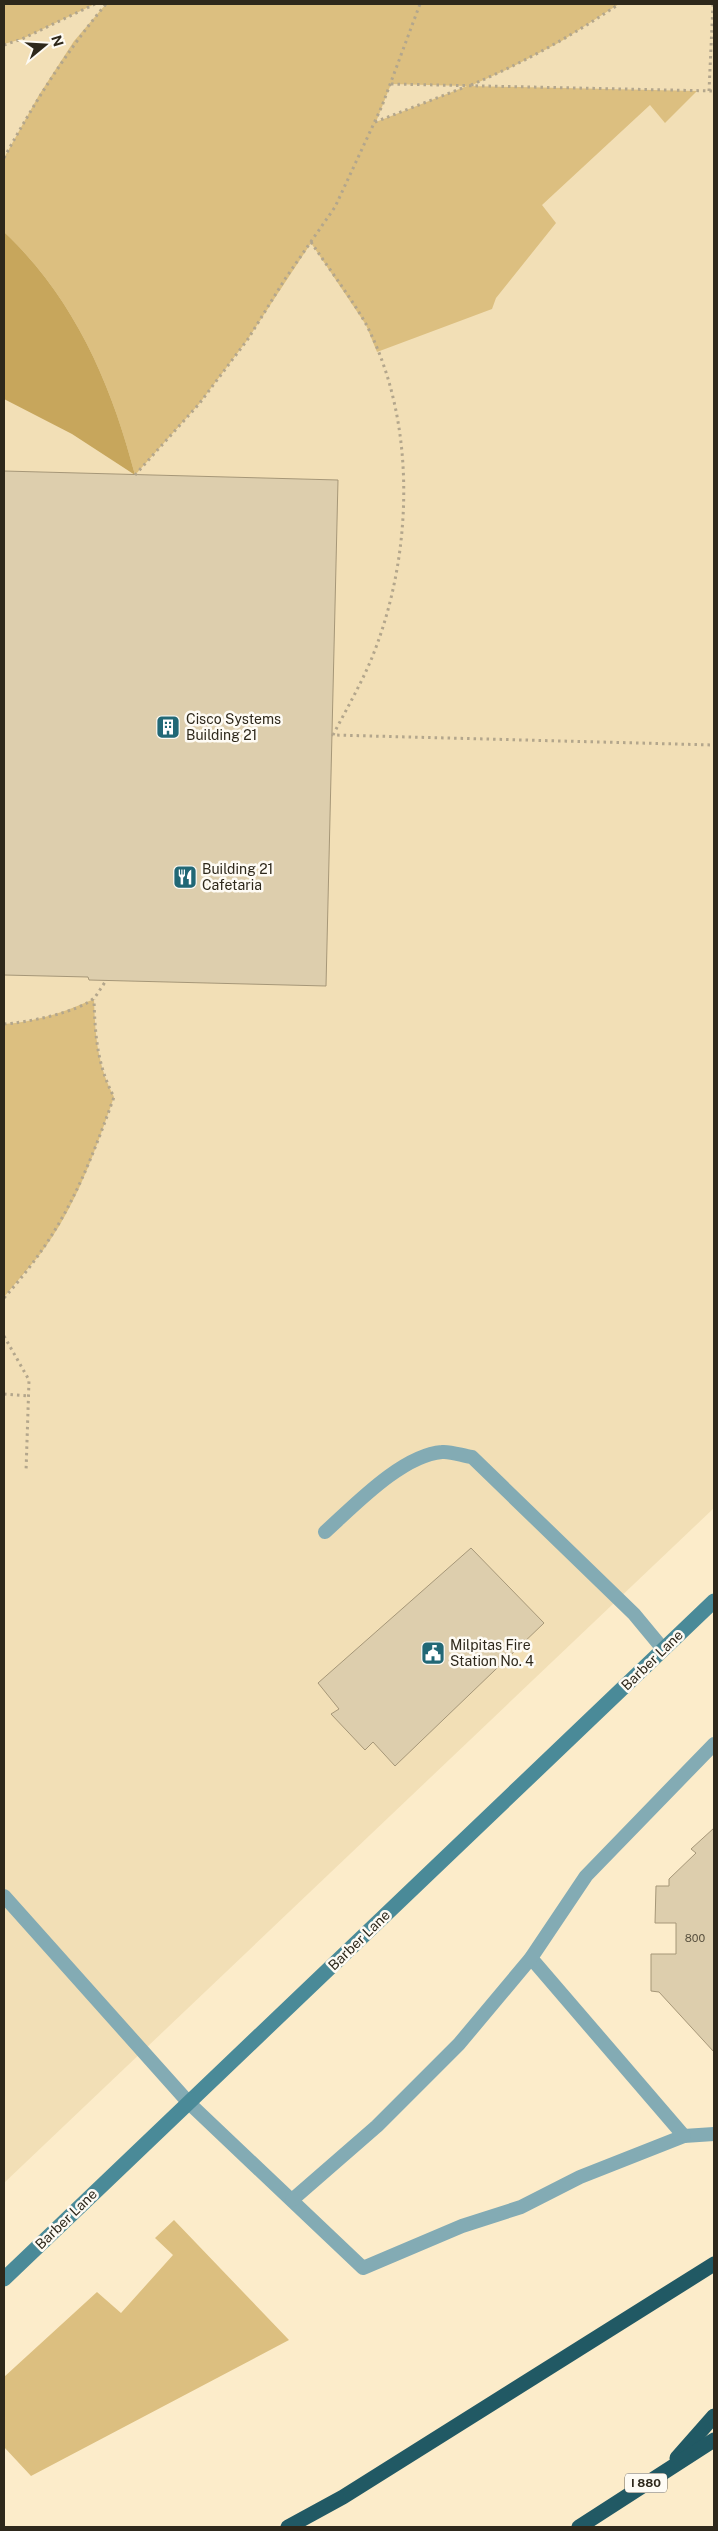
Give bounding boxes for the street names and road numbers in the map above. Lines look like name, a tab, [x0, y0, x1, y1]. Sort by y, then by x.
street label: Barber Lane	[618, 1627, 686, 1693]
street label: Barber Lane	[325, 1907, 393, 1973]
street label: Barber Lane	[32, 2186, 100, 2252]
road number: I 880	[625, 2474, 667, 2492]

